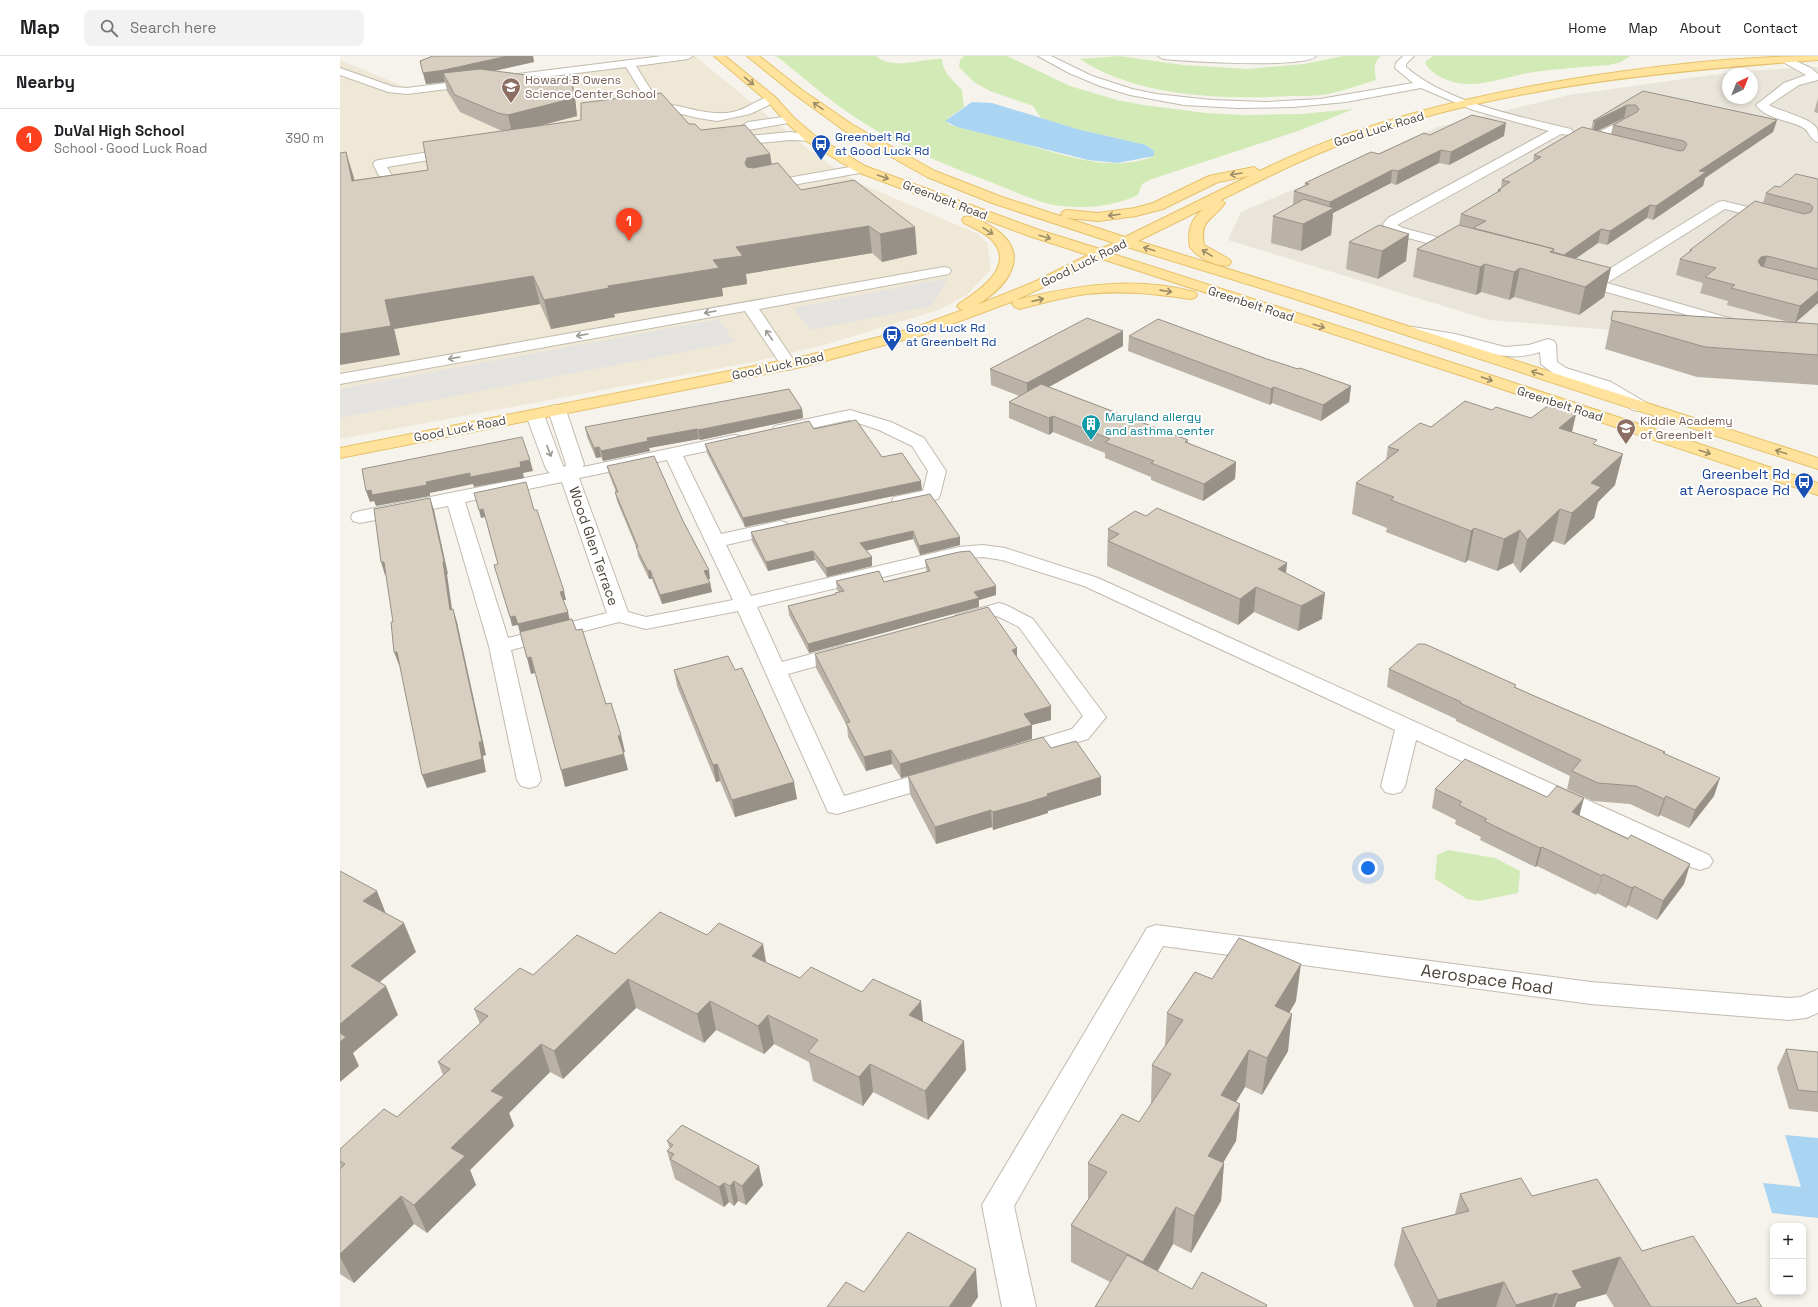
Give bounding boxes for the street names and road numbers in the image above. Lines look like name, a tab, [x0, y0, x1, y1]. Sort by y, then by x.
street label: Good Luck Road	[1332, 108, 1426, 150]
street label: Greenbelt Road	[900, 176, 990, 224]
street label: Good Luck Road	[1038, 235, 1130, 291]
street label: Greenbelt Road	[1206, 283, 1296, 325]
street label: Good Luck Road	[731, 348, 825, 384]
street label: Greenbelt Road	[1515, 383, 1605, 425]
street label: Good Luck Road	[413, 412, 507, 446]
street label: Wood Glen Terrace	[565, 484, 623, 608]
street label: Aerospace Road	[1420, 959, 1554, 999]

